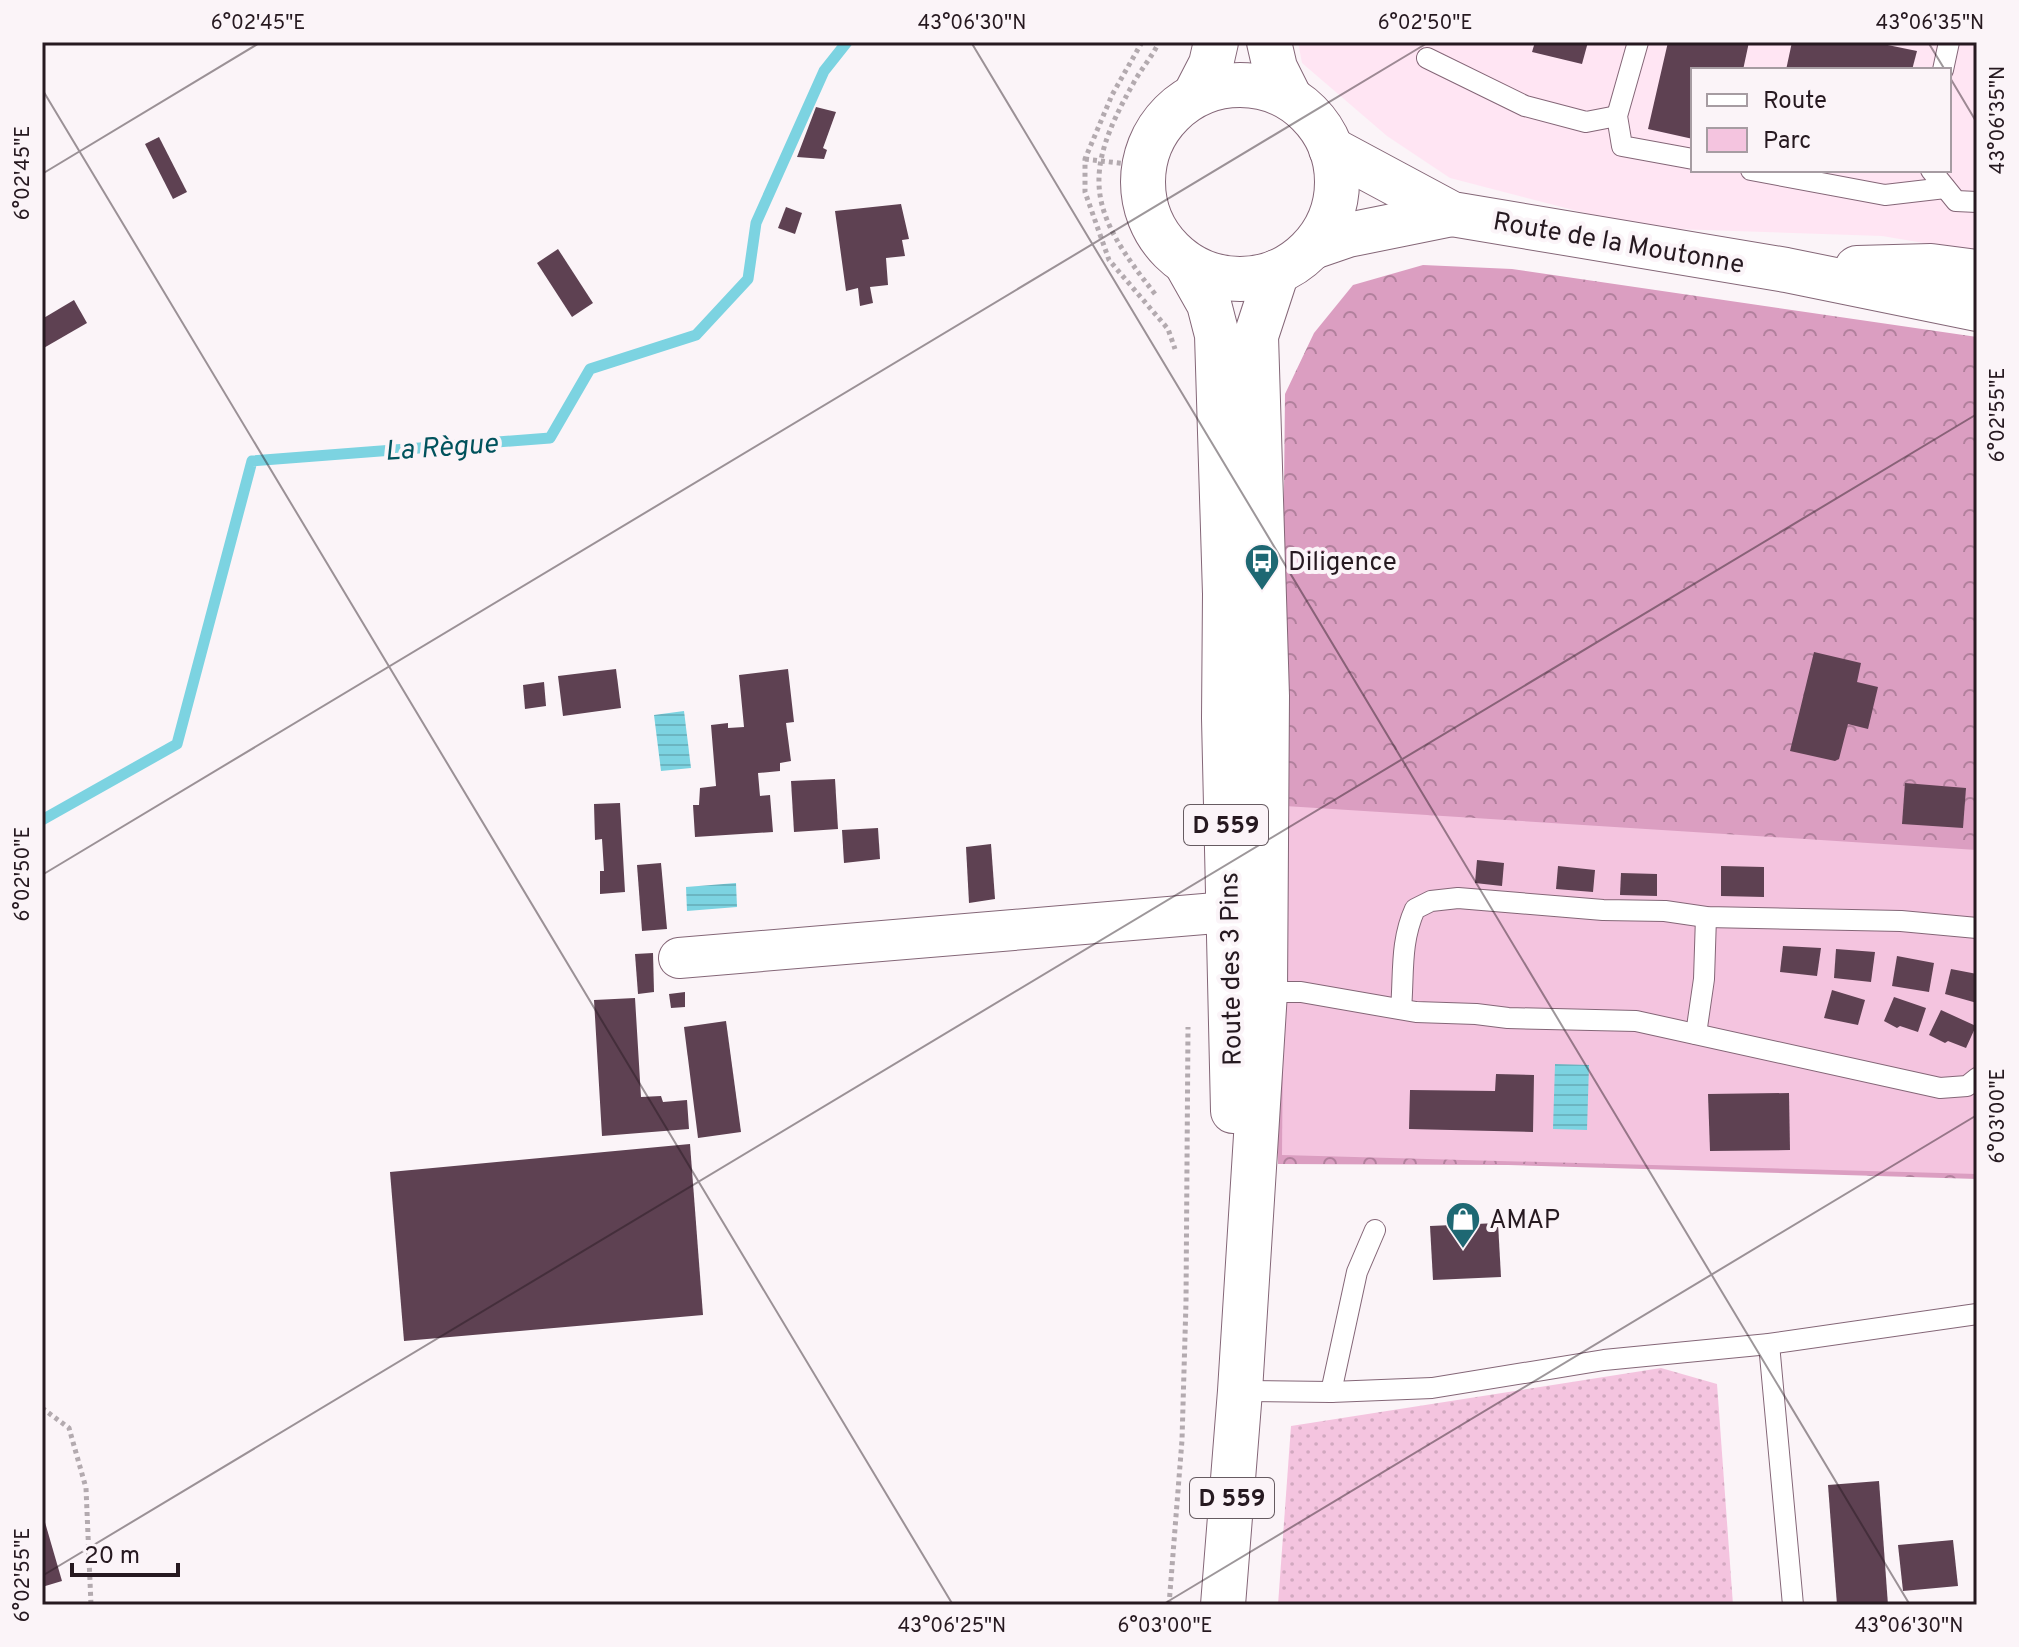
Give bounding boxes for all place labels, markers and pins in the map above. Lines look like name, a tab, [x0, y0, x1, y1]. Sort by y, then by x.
bus stop icon: Diligence	[1243, 542, 1281, 592]
place label: Diligence	[1288, 547, 1397, 580]
shop icon: AMAP	[1444, 1200, 1482, 1250]
place label: AMAP	[1489, 1205, 1560, 1238]

